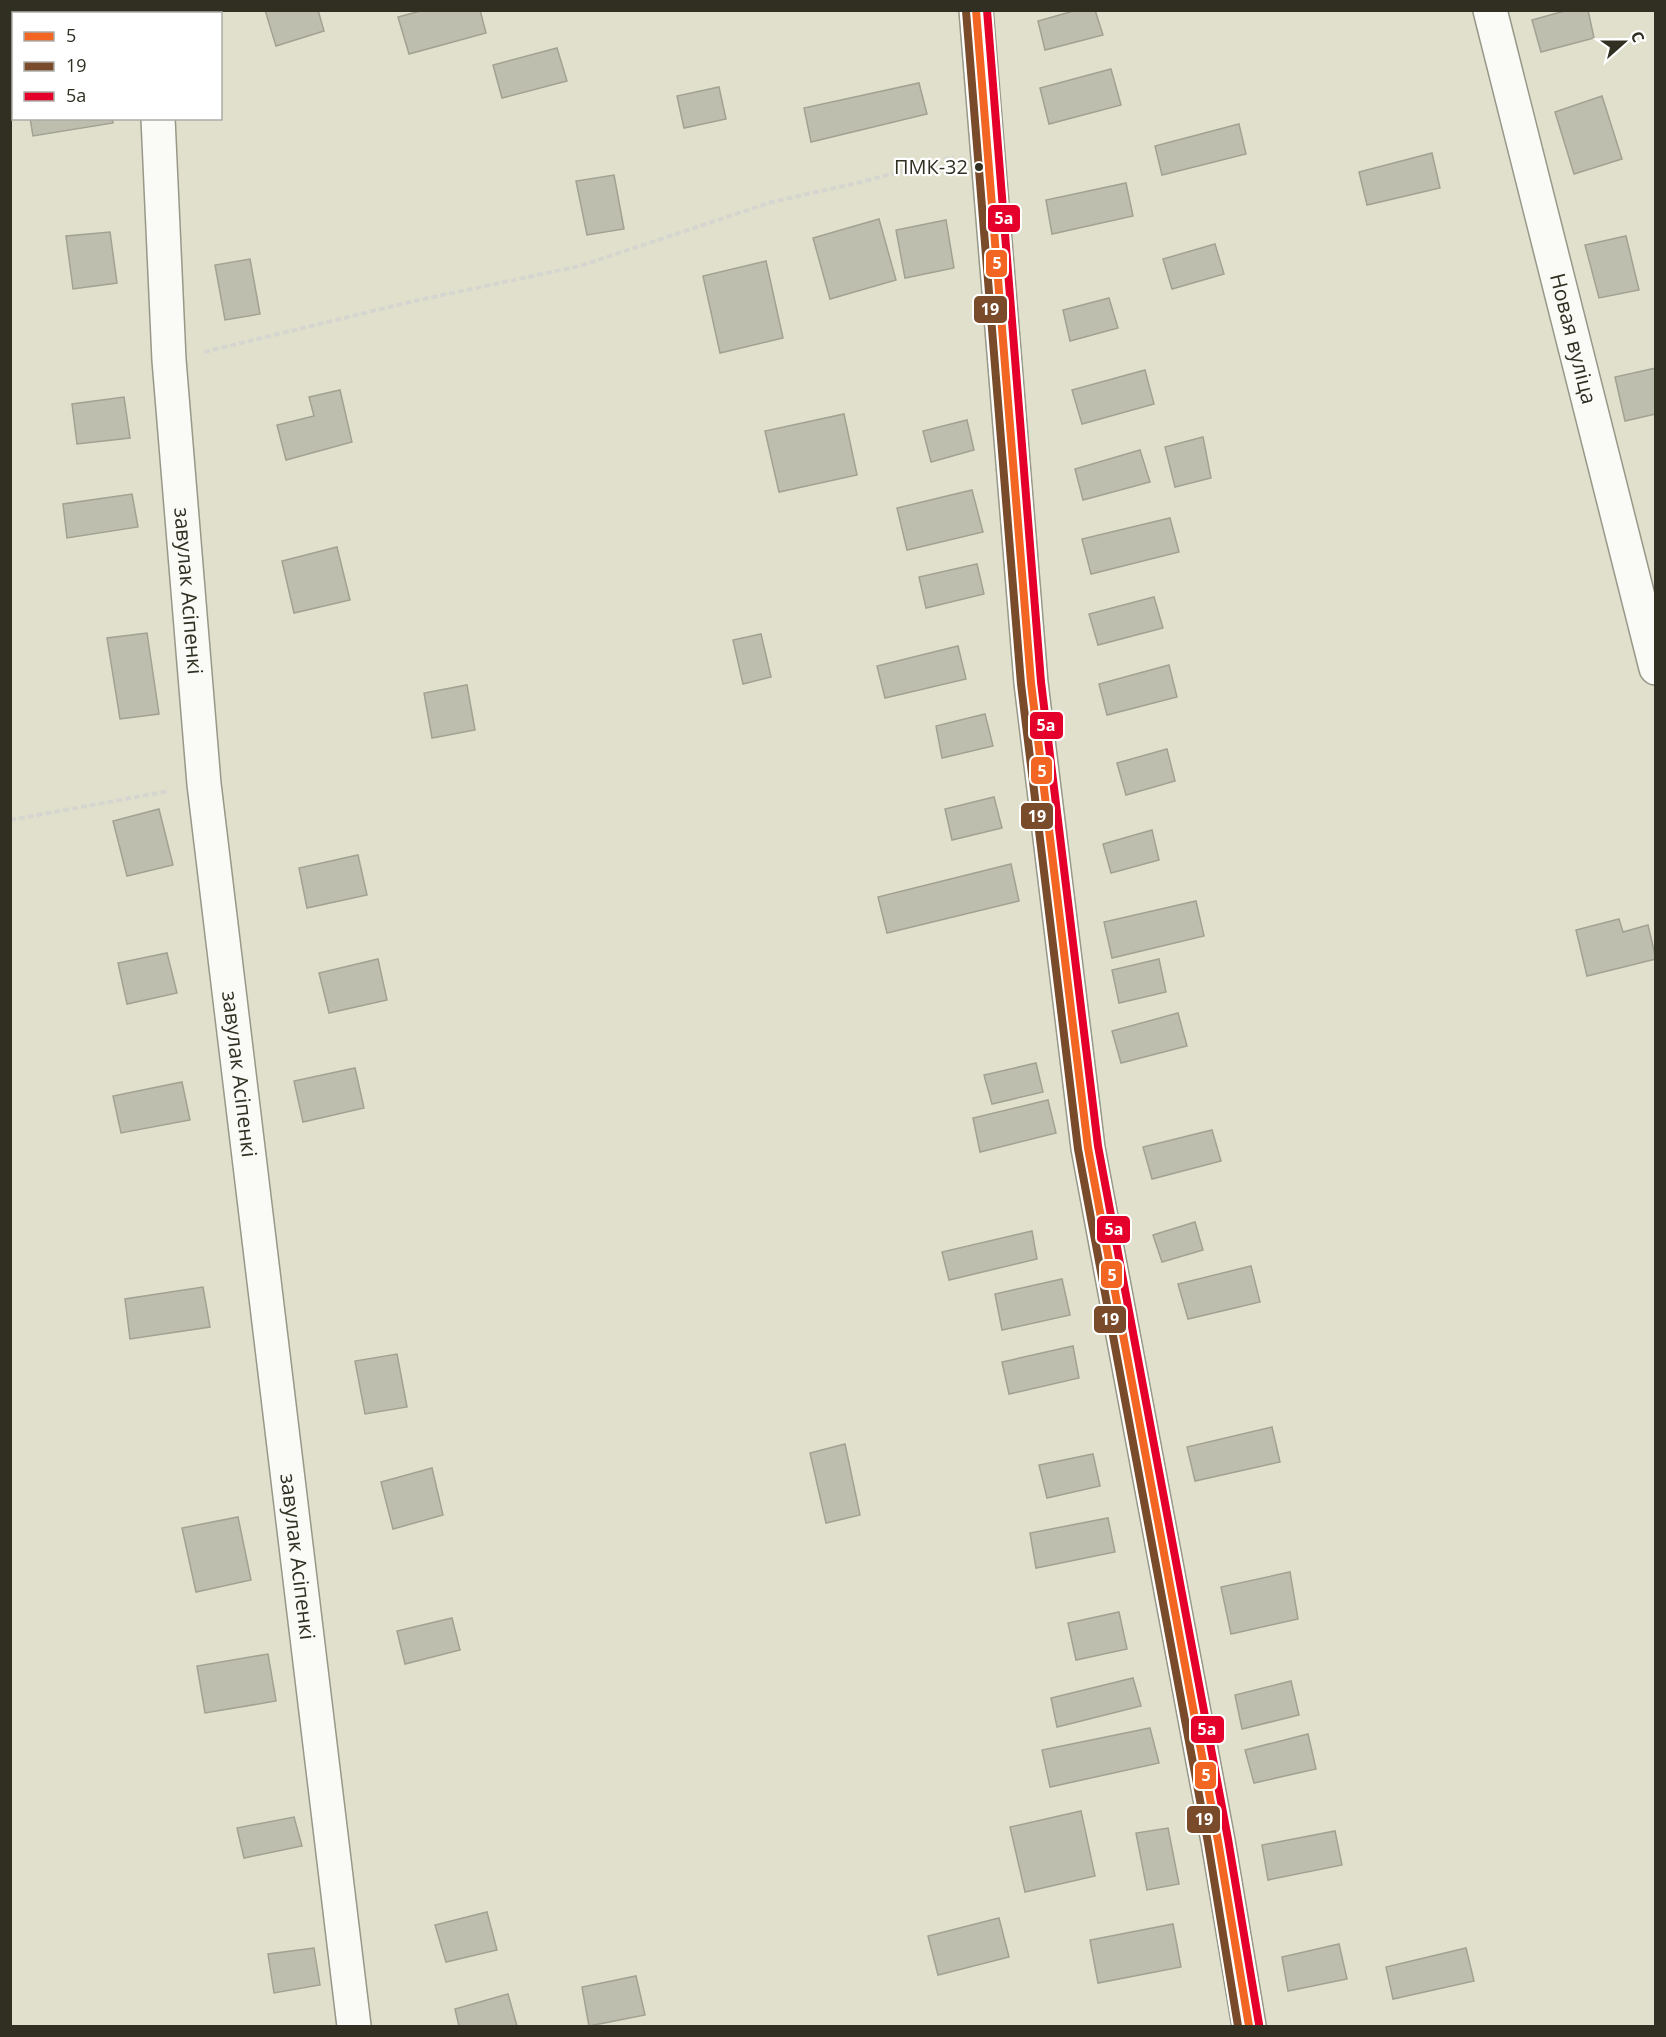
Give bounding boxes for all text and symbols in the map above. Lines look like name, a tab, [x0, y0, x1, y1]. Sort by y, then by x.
legend	[12, 12, 222, 120]
north arrow	[1594, 12, 1654, 72]
text: 5	[66, 23, 76, 47]
text: С	[1626, 28, 1650, 45]
text: 19	[66, 53, 87, 77]
text: 5а	[66, 83, 86, 107]
place label: ПМК-32	[894, 153, 968, 180]
marker: ПМК-32	[973, 161, 985, 173]
line badge: 5а	[987, 204, 1021, 233]
text: 5а	[995, 207, 1013, 229]
line badge: 5	[985, 249, 1008, 278]
text: 5	[992, 252, 1002, 274]
street label: Новая вуліца	[1544, 270, 1604, 407]
line badge: 19	[973, 295, 1008, 324]
text: 19	[981, 298, 999, 320]
street label: завулак Асіпенкі	[168, 506, 210, 675]
line badge: 5а	[1029, 711, 1064, 740]
text: 5а	[1037, 714, 1055, 736]
line badge: 5	[1030, 756, 1053, 785]
text: 5	[1037, 760, 1047, 782]
line badge: 19	[1020, 802, 1054, 830]
text: 19	[1028, 805, 1046, 827]
street label: завулак Асіпенкі	[216, 989, 264, 1159]
line badge: 5а	[1096, 1215, 1131, 1244]
text: 5а	[1105, 1218, 1123, 1240]
line badge: 5	[1100, 1260, 1123, 1289]
text: 5	[1107, 1264, 1117, 1286]
line badge: 19	[1093, 1305, 1127, 1334]
text: 19	[1101, 1308, 1119, 1330]
street label: завулак Асіпенкі	[274, 1472, 322, 1641]
line badge: 5а	[1190, 1715, 1225, 1744]
text: 5а	[1198, 1718, 1216, 1740]
line badge: 5	[1194, 1761, 1217, 1790]
text: 5	[1201, 1764, 1211, 1786]
line badge: 19	[1186, 1805, 1221, 1834]
text: 19	[1195, 1808, 1213, 1830]

